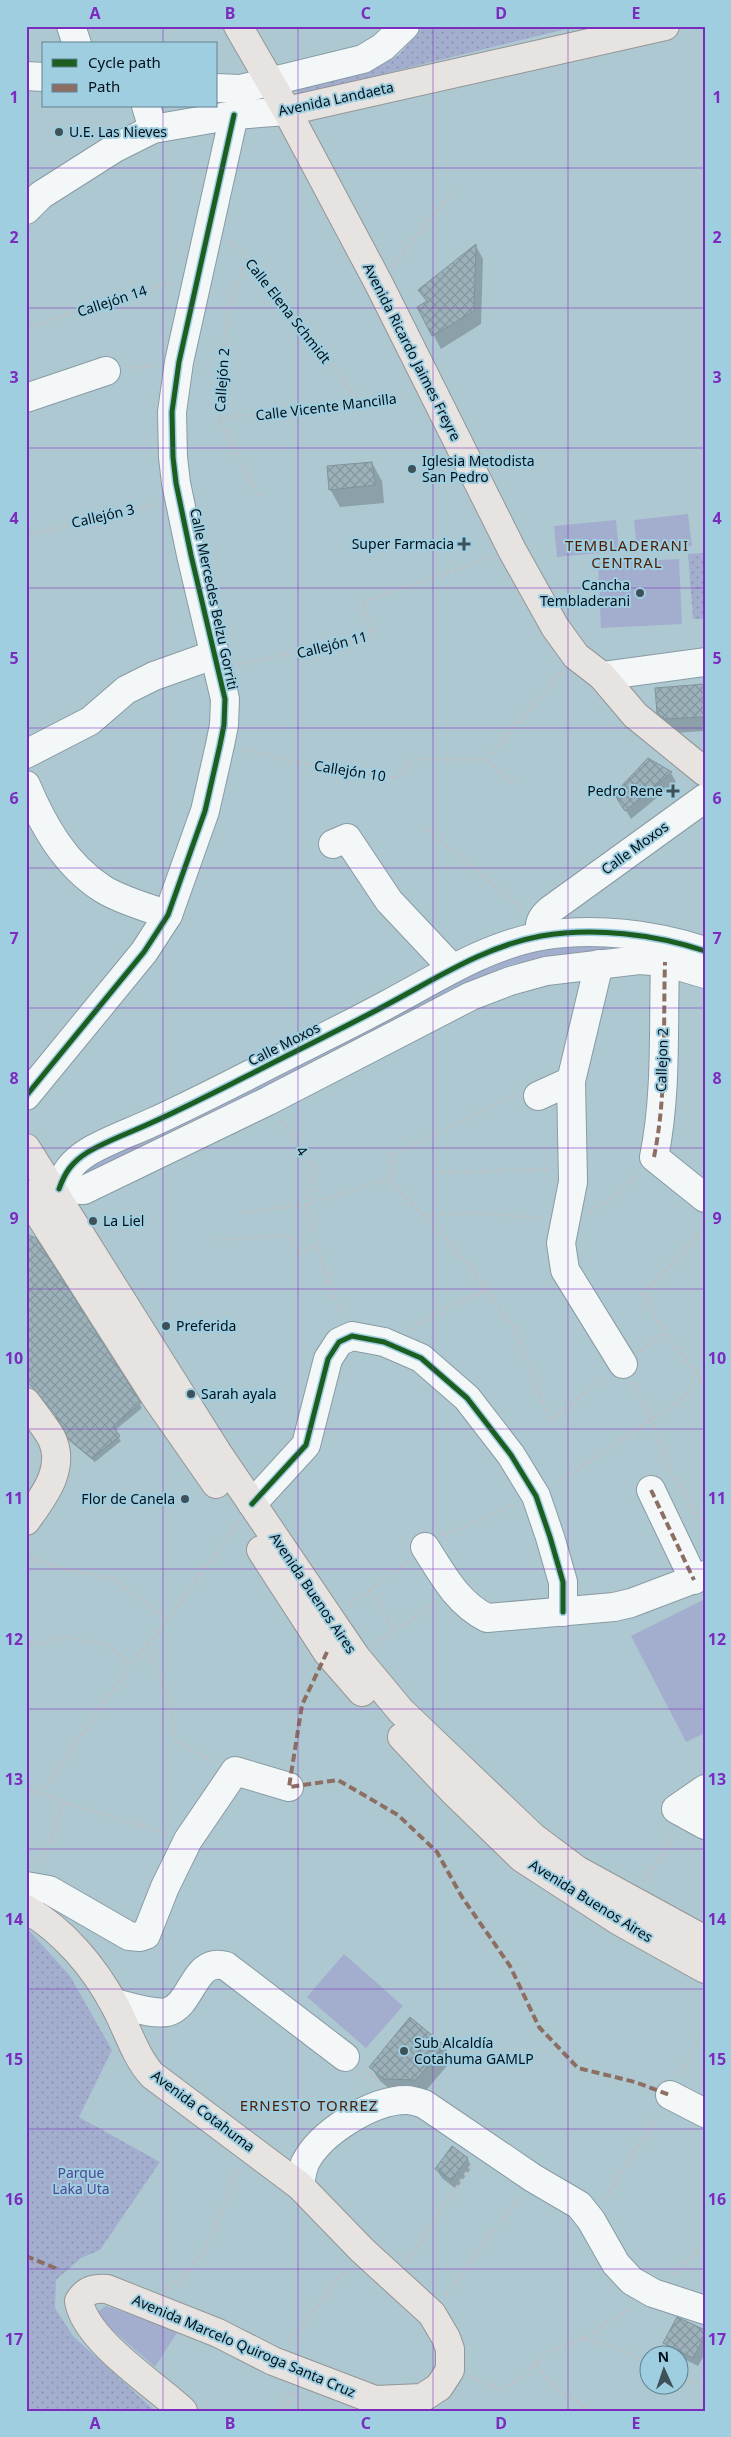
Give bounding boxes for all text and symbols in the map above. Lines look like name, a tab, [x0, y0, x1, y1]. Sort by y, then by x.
text: A	[89, 2, 101, 24]
text: B	[225, 2, 235, 24]
text: C	[361, 2, 371, 24]
text: D	[495, 2, 507, 24]
text: E	[632, 2, 641, 24]
legend	[42, 42, 218, 108]
text: Cycle path	[88, 52, 161, 72]
text: Path	[88, 76, 120, 96]
street label: Avenida Landaeta	[276, 77, 395, 120]
text: 1	[9, 86, 19, 108]
text: 1	[712, 86, 722, 108]
place label: U.E. Las Nieves	[69, 122, 167, 141]
marker: U.E. Las Nieves	[53, 126, 65, 138]
text: 2	[9, 226, 19, 248]
text: 2	[712, 226, 722, 248]
street label: Calle Elena Schmidt	[241, 254, 335, 367]
street label: Avenida Ricardo Jaimes Freyre	[359, 260, 466, 444]
street label: Callejón 14	[75, 280, 149, 321]
street label: Callejón 2	[210, 347, 233, 413]
text: 3	[9, 366, 19, 388]
text: 3	[712, 366, 722, 388]
street label: Calle Vicente Mancilla	[254, 388, 398, 425]
place label: Iglesia Metodista San Pedro	[422, 451, 535, 486]
marker: Iglesia Metodista San Pedro	[406, 463, 418, 475]
street label: Callejón 3	[69, 499, 136, 532]
street label: Calle Mercedes Belzu Gorriti	[186, 506, 243, 691]
text: 4	[9, 507, 19, 529]
text: 4	[712, 507, 722, 529]
place label: Super Farmacia	[352, 534, 454, 553]
district label: TEMBLADERANI CENTRAL	[565, 535, 689, 572]
marker: Super Farmacia	[458, 538, 470, 550]
place label: Cancha Tembladerani	[540, 575, 630, 610]
marker: Cancha Tembladerani	[634, 587, 646, 599]
street label: Callejón 11	[295, 627, 369, 662]
text: 5	[9, 647, 19, 669]
text: 5	[712, 647, 722, 669]
street label: Callejón 10	[313, 755, 387, 786]
place label: Pedro Rene	[587, 781, 663, 800]
marker: Pedro Rene	[667, 785, 679, 797]
text: 6	[9, 787, 19, 809]
text: 6	[712, 787, 722, 809]
street label: Calle Moxos	[597, 817, 672, 878]
text: 7	[9, 927, 19, 949]
text: 7	[712, 927, 722, 949]
street label: Calle Moxos	[244, 1017, 323, 1070]
street label: Callejon 2	[651, 1028, 672, 1092]
text: 8	[9, 1067, 19, 1089]
text: 8	[712, 1067, 722, 1089]
street label: 4	[292, 1142, 312, 1159]
text: 9	[9, 1207, 19, 1229]
text: 9	[712, 1207, 722, 1229]
place label: La Liel	[103, 1211, 144, 1230]
marker: La Liel	[87, 1215, 99, 1227]
place label: Preferida	[176, 1316, 236, 1335]
marker: Preferida	[160, 1320, 172, 1332]
text: 10	[5, 1347, 23, 1369]
text: 10	[708, 1347, 726, 1369]
place label: Sarah ayala	[201, 1384, 277, 1403]
marker: Sarah ayala	[185, 1388, 197, 1400]
text: 11	[5, 1487, 23, 1509]
text: 11	[708, 1487, 726, 1509]
place label: Flor de Canela	[81, 1489, 175, 1508]
marker: Flor de Canela	[179, 1493, 191, 1505]
street label: Avenida Buenos Aires	[266, 1529, 361, 1657]
text: 12	[5, 1628, 23, 1650]
text: 12	[708, 1628, 726, 1650]
text: 13	[5, 1768, 23, 1790]
text: 13	[708, 1768, 726, 1790]
street label: Avenida Buenos Aires	[526, 1855, 657, 1946]
text: 14	[5, 1908, 23, 1930]
text: 14	[708, 1908, 726, 1930]
place label: Sub Alcaldía Cotahuma GAMLP	[414, 2033, 534, 2068]
marker: Sub Alcaldía Cotahuma GAMLP	[398, 2045, 410, 2057]
text: 15	[5, 2048, 23, 2070]
text: 15	[708, 2048, 726, 2070]
street label: Avenida Cotahuma	[148, 2065, 259, 2156]
district label: ERNESTO TORREZ	[240, 2095, 378, 2115]
park label: Parque Laka Uta	[52, 2163, 110, 2198]
text: 16	[5, 2188, 23, 2210]
text: 16	[708, 2188, 726, 2210]
street label: Avenida Marcelo Quiroga Santa Cruz	[130, 2290, 359, 2401]
text: 17	[5, 2328, 23, 2350]
text: 17	[708, 2328, 726, 2350]
north arrow	[638, 2344, 688, 2394]
text: N	[657, 2347, 669, 2366]
text: A	[89, 2412, 101, 2434]
text: B	[225, 2412, 235, 2434]
text: C	[361, 2412, 371, 2434]
text: D	[495, 2412, 507, 2434]
text: E	[632, 2412, 641, 2434]

